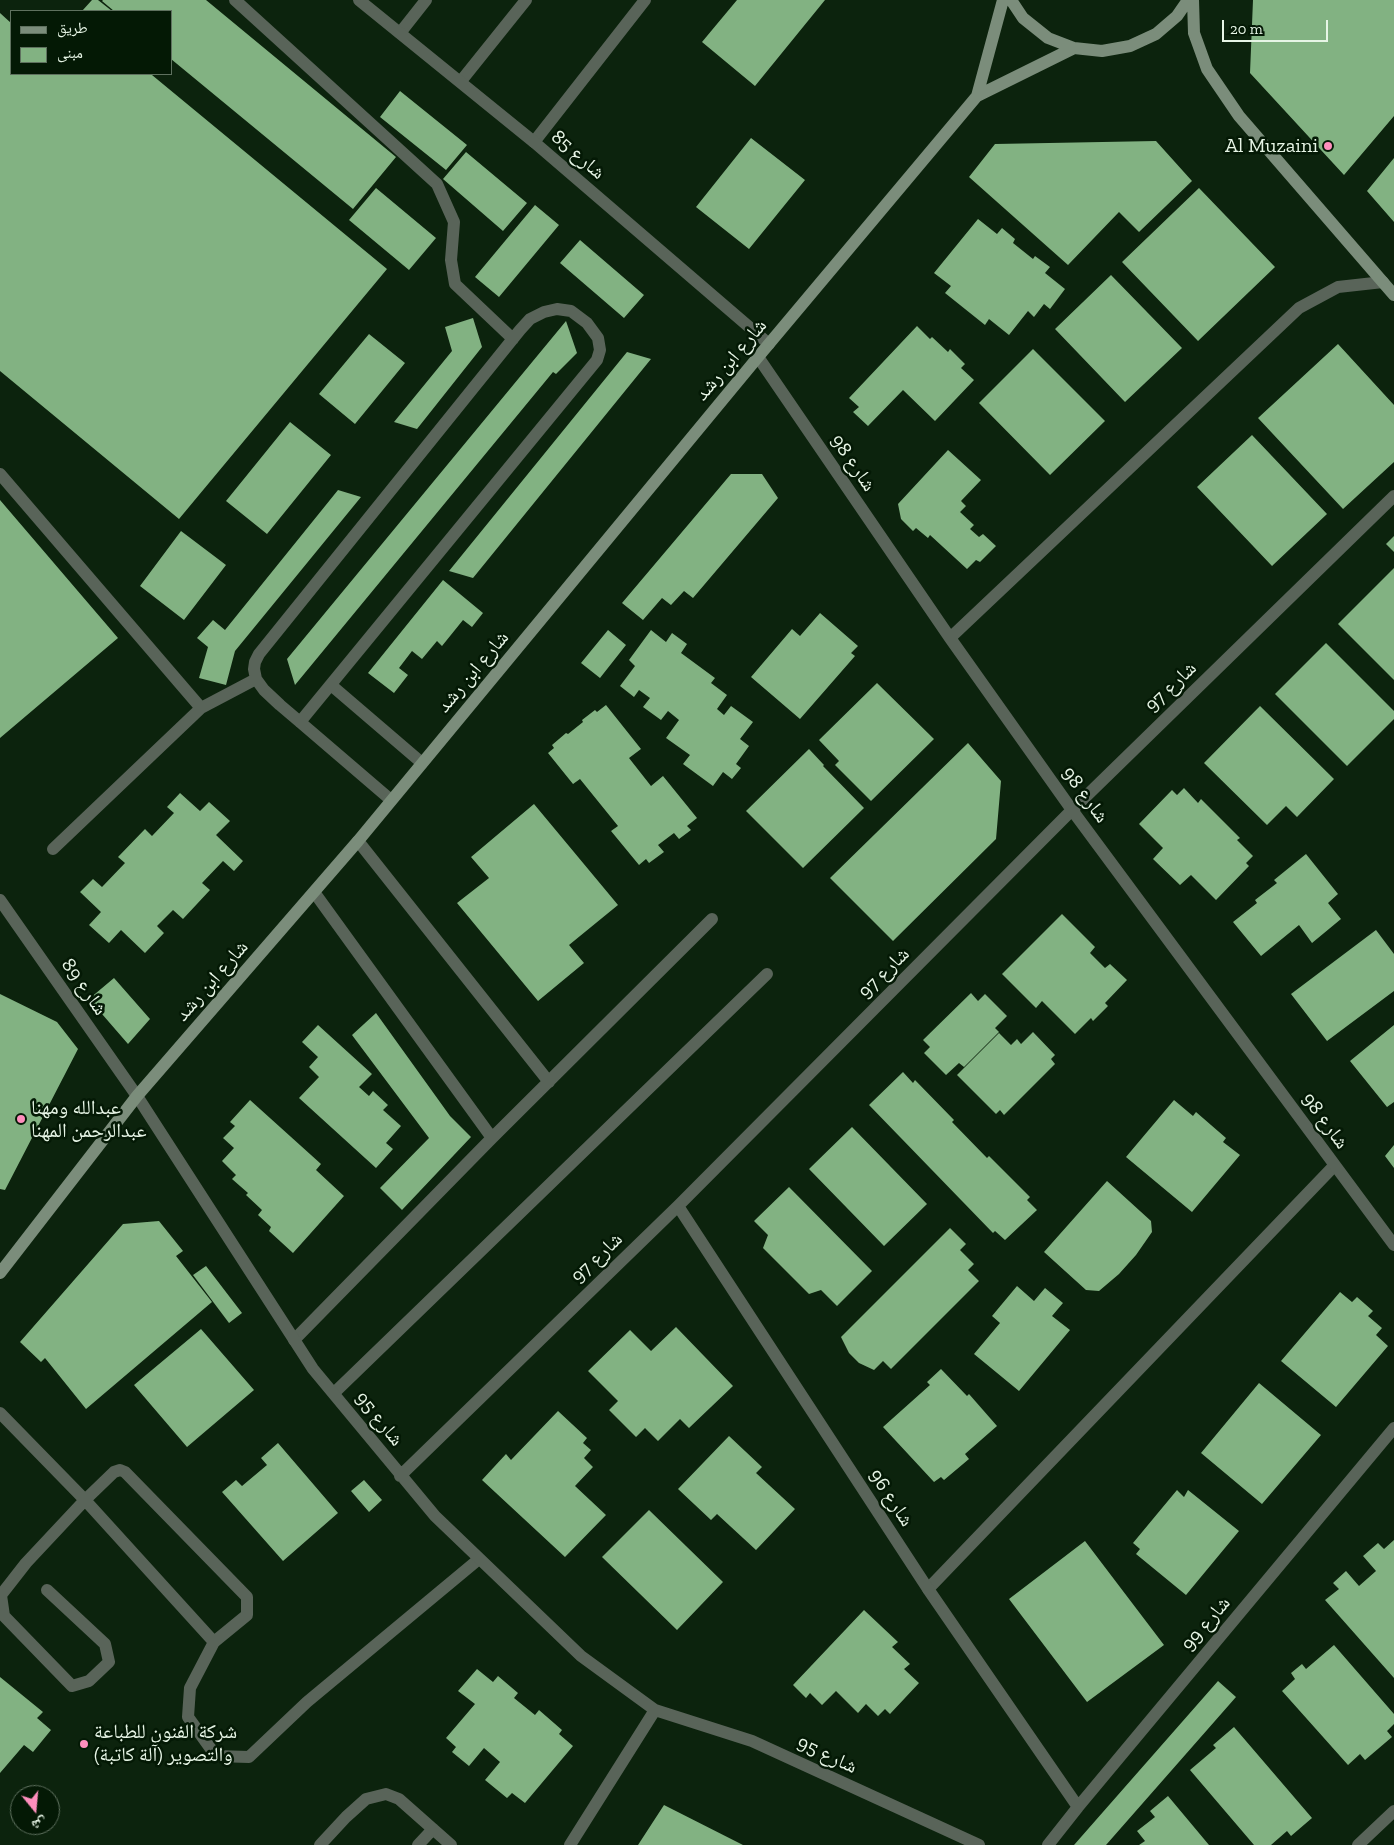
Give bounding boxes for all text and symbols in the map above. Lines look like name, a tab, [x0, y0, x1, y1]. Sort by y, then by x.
legend	[10, 10, 172, 75]
scale bar	[1224, 10, 1330, 42]
text: طريق	[57, 19, 88, 37]
text: 20 m	[1230, 20, 1263, 38]
text: مبنى	[57, 44, 83, 62]
street label: شارع 85	[546, 125, 610, 185]
place label: Al Muzaini	[1225, 134, 1318, 158]
marker: Al Muzaini	[1322, 140, 1334, 152]
street label: شارع ابن رشد	[690, 314, 772, 406]
street label: شارع 98	[825, 430, 881, 496]
street label: شارع ابن رشد	[432, 626, 514, 718]
street label: شارع 97	[1140, 657, 1202, 717]
street label: شارع 98	[1057, 762, 1113, 828]
street label: شارع ابن رشد	[170, 936, 254, 1026]
street label: شارع 97	[853, 942, 915, 1004]
street label: شارع 89	[56, 954, 112, 1020]
street label: شارع 98	[1297, 1088, 1353, 1154]
place label: عبدالله ومهنا عبدالرحمن المهنا	[31, 1096, 146, 1143]
marker: عبدالله ومهنا عبدالرحمن المهنا	[15, 1113, 27, 1125]
street label: شارع 97	[566, 1228, 628, 1288]
street label: شارع 95	[350, 1387, 408, 1451]
street label: شارع 96	[864, 1465, 918, 1531]
street label: شارع 99	[1176, 1592, 1236, 1656]
place label: شركة الفنون للطباعة والتصوير (آلة كاتبة)	[94, 1720, 237, 1767]
street label: شارع 95	[793, 1731, 861, 1779]
marker: شركة الفنون للطباعة والتصوير (آلة كاتبة)	[78, 1738, 90, 1750]
north arrow	[10, 1785, 60, 1835]
text: ش	[30, 1814, 49, 1834]

